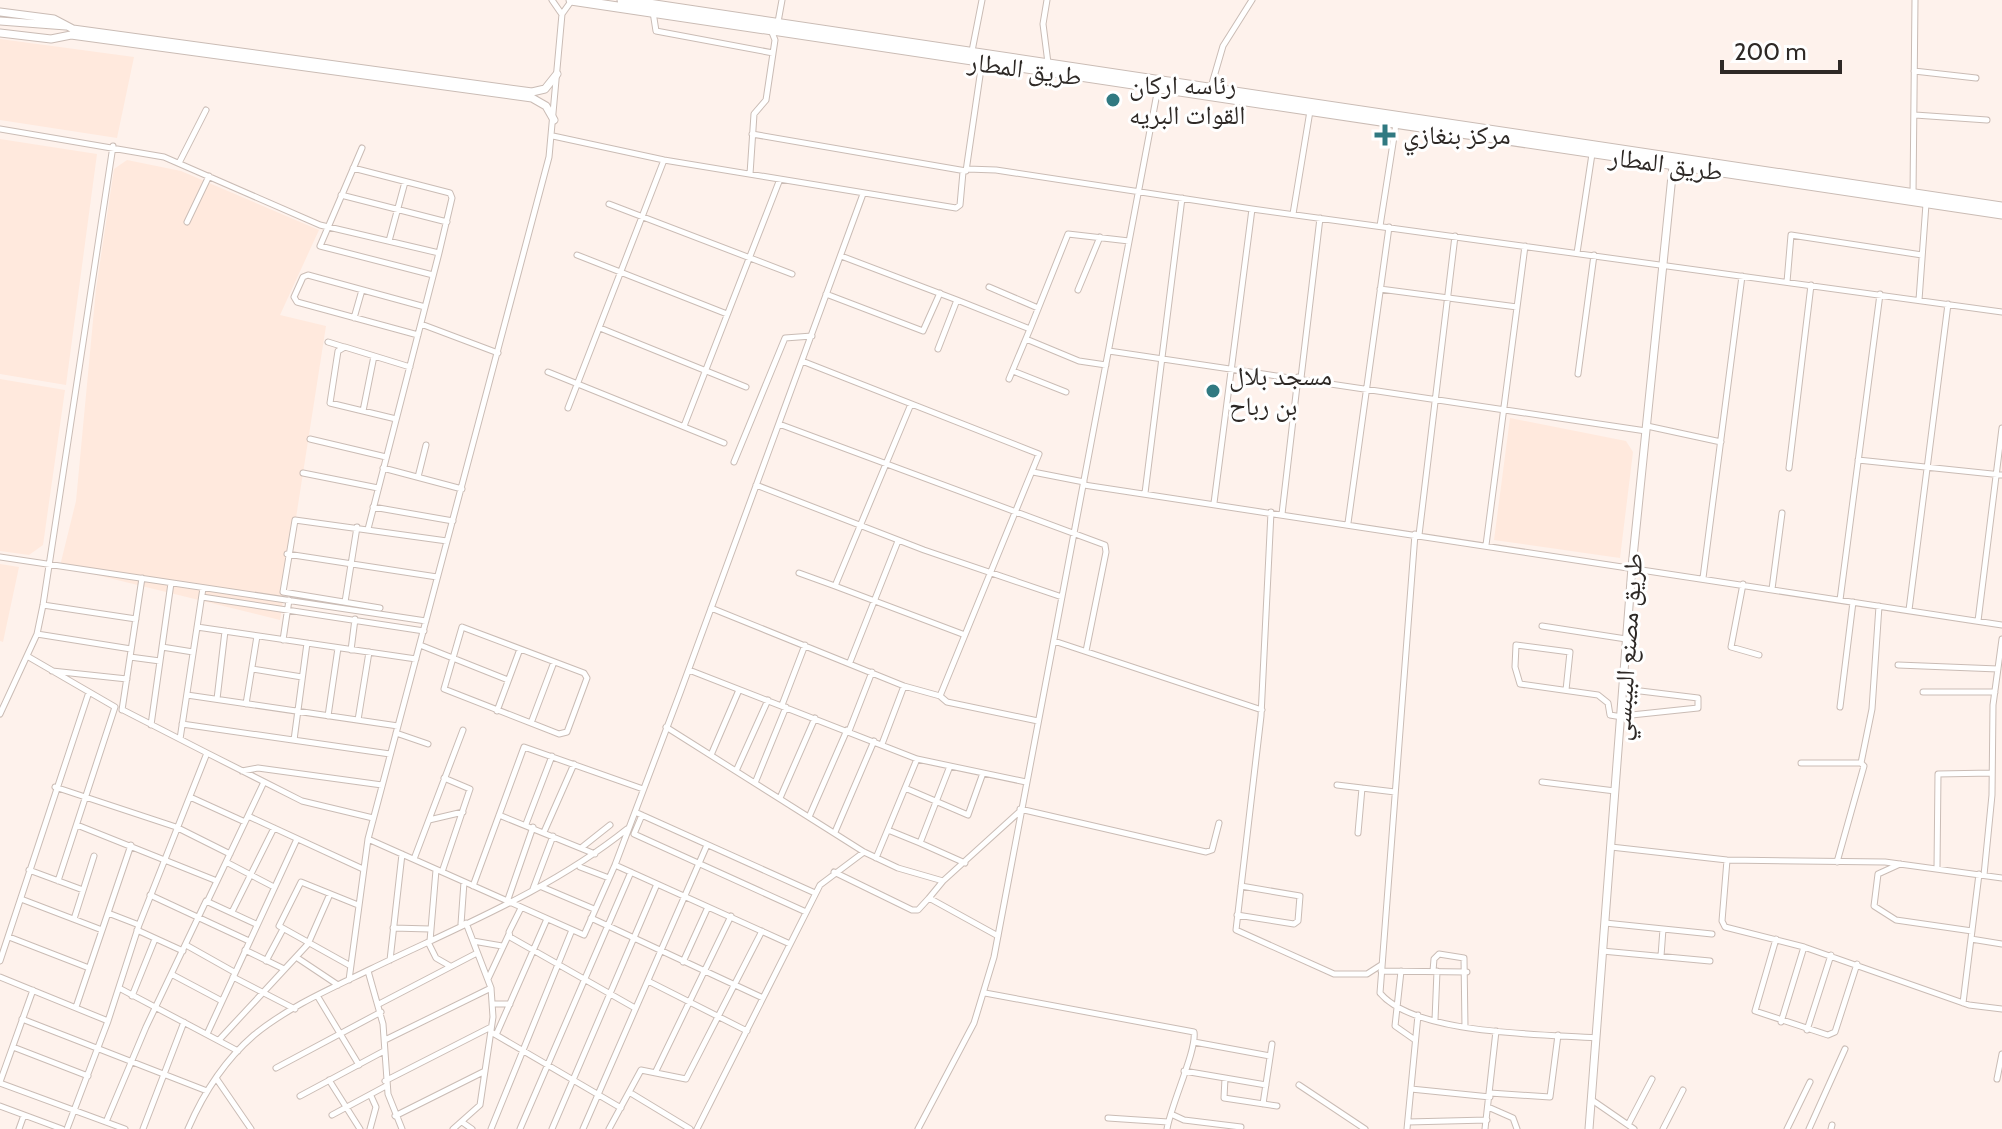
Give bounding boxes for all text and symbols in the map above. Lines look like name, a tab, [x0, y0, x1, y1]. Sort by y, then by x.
scale bar	[1722, 24, 1840, 74]
text: 200 m	[1734, 37, 1807, 66]
street label: طريق المطار	[965, 45, 1084, 93]
place label: رئاسه اركان القوات البريه	[1129, 69, 1246, 131]
marker: رئاسه اركان القوات البريه	[1104, 91, 1122, 109]
place label: مركز بنغازي	[1403, 119, 1511, 156]
marker: مركز بنغازي	[1374, 124, 1396, 146]
street label: طريق المطار	[1606, 140, 1725, 188]
place label: مسجد بلال بن رباح	[1229, 360, 1332, 422]
marker: مسجد بلال بن رباح	[1204, 382, 1222, 400]
street label: طريق مصنع البيبسي	[1604, 552, 1654, 742]

